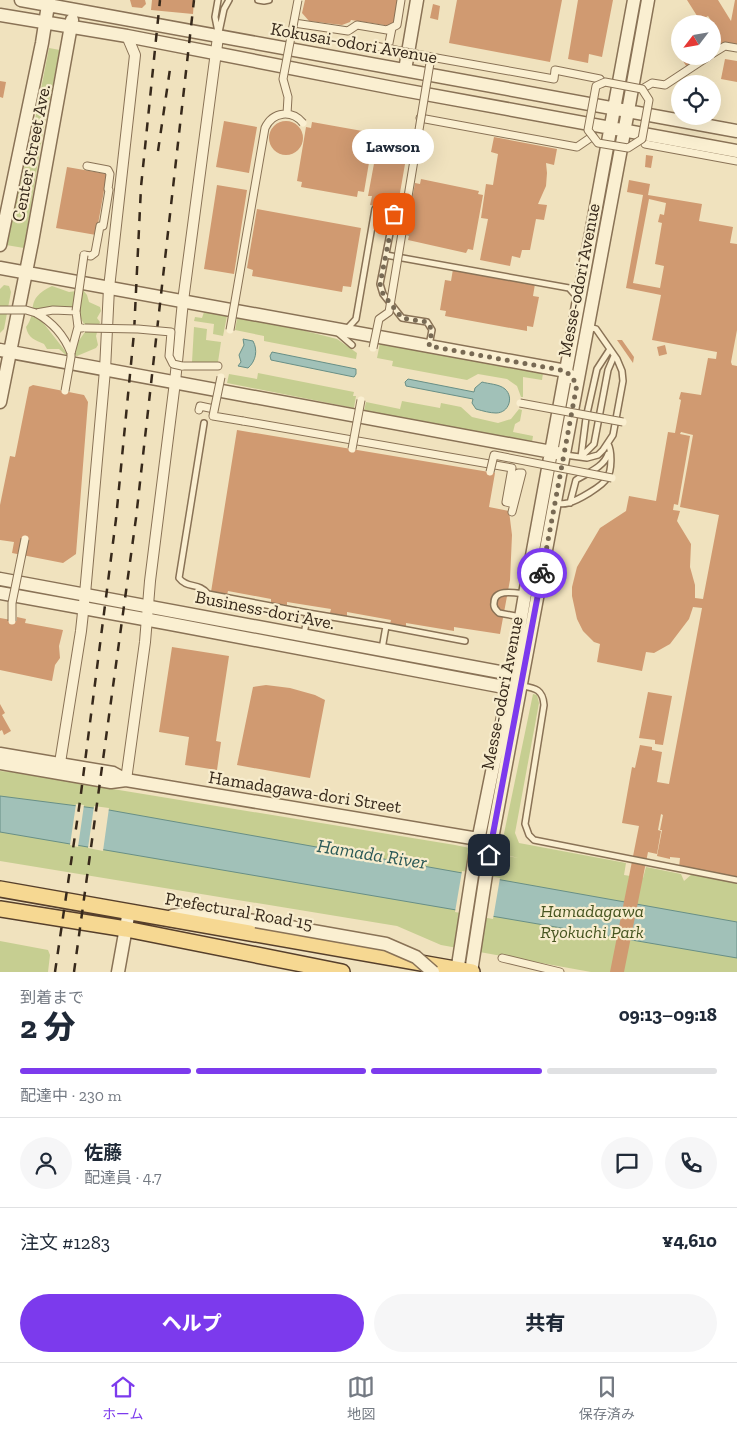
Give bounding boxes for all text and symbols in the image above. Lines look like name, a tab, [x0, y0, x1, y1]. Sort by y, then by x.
north arrow	[671, 15, 721, 65]
map controls	[671, 15, 721, 125]
street label: Kokusai-odori Avenue	[269, 17, 439, 69]
button: locate	[671, 75, 721, 125]
street label: Center Street Ave.	[7, 82, 55, 224]
callout: Lawson	[353, 129, 435, 164]
text: Lawson	[366, 137, 420, 156]
pin	[373, 193, 415, 235]
icon: bag	[380, 200, 408, 228]
street label: Messe-odori Avenue	[553, 201, 605, 359]
courier	[517, 548, 567, 598]
icon: bike	[528, 559, 556, 587]
street label: Business-dori Ave.	[193, 586, 337, 634]
street label: Messe-odori Avenue	[476, 614, 528, 772]
street label: Hamadagawa-dori Street	[207, 766, 403, 818]
water label: Hamada River	[315, 834, 429, 874]
pin	[468, 834, 510, 876]
icon: home	[475, 841, 503, 869]
street label: Prefectural Road 15	[163, 887, 315, 935]
park label: Hamadagawa Ryokuchi Park	[540, 900, 644, 943]
text: 到着まで	[20, 988, 84, 1007]
text: 09:13–09:18	[619, 1003, 717, 1026]
text: 2 分	[20, 1008, 75, 1046]
text: 配達中 · 230 m	[20, 1086, 122, 1105]
button: person	[20, 1137, 72, 1189]
button: chat	[601, 1137, 653, 1189]
button: phone	[665, 1137, 717, 1189]
text: 佐藤	[84, 1141, 122, 1164]
text: 配達員 · 4.7	[84, 1168, 162, 1187]
text: ¥4,610	[662, 1229, 717, 1252]
text: 注文 #1283	[20, 1231, 110, 1254]
button: ヘルプ	[20, 1294, 364, 1352]
button: 共有	[374, 1294, 717, 1352]
tab: ホーム	[102, 1373, 143, 1423]
tab: 地図	[347, 1373, 375, 1423]
tab: 保存済み	[579, 1373, 635, 1423]

